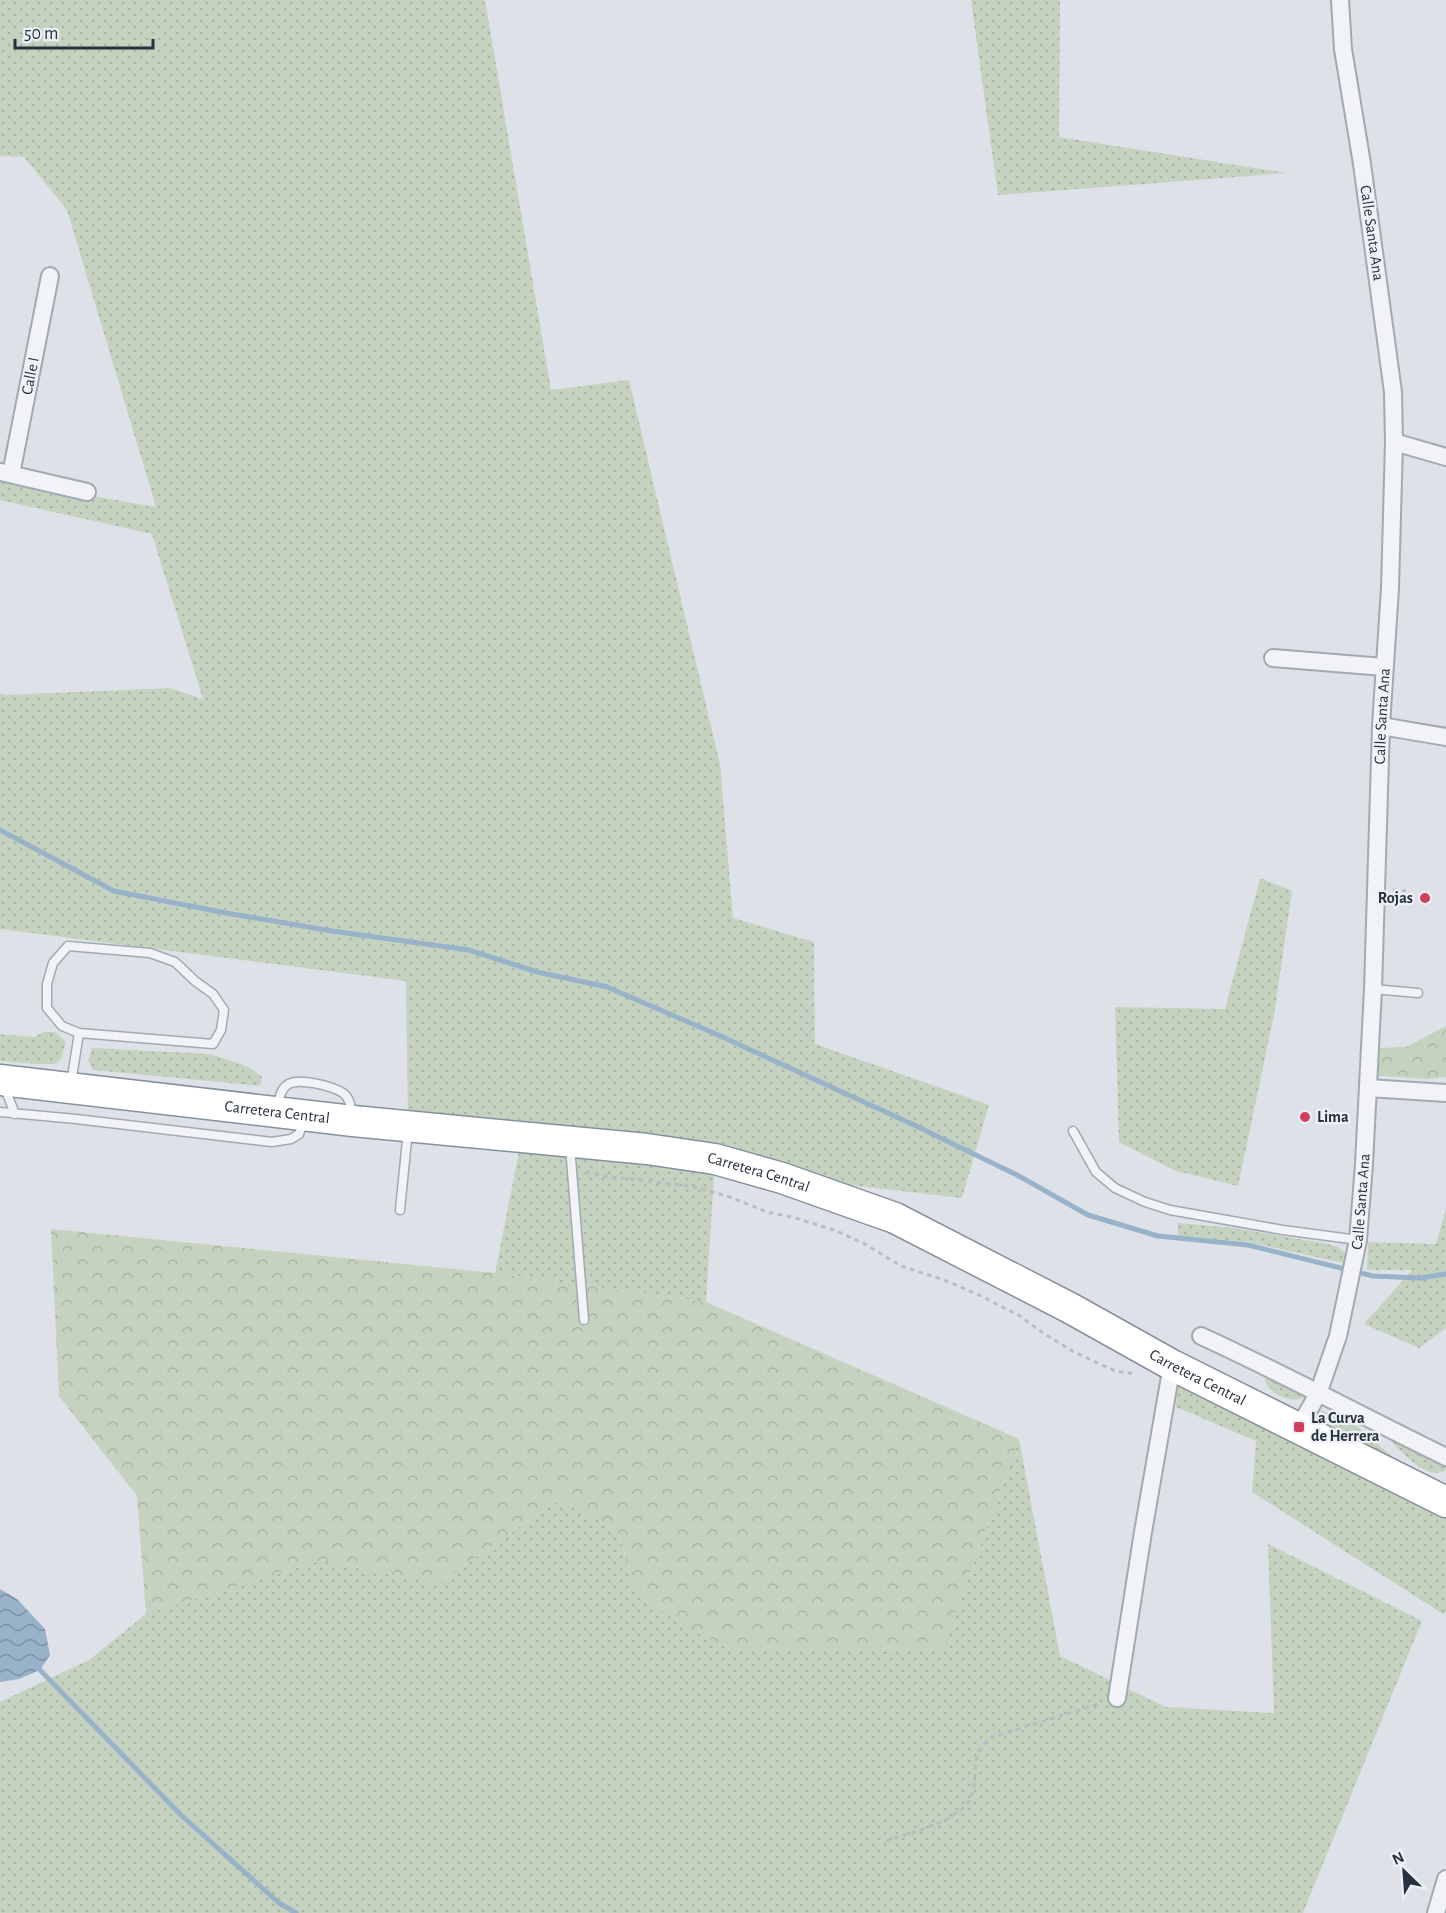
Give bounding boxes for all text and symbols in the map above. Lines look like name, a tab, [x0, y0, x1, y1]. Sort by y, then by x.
scale bar	[15, 12, 153, 50]
text: 50 m	[24, 25, 58, 43]
street label: Calle Santa Ana	[1357, 184, 1387, 282]
street label: Calle I	[19, 356, 42, 396]
street label: Calle Santa Ana	[1372, 668, 1393, 764]
place label: Rojas	[1378, 890, 1413, 907]
marker: Rojas	[1418, 891, 1432, 905]
street label: Carretera Central	[224, 1098, 331, 1126]
place label: Lima	[1317, 1109, 1349, 1125]
marker: Lima	[1298, 1110, 1312, 1124]
street label: Carretera Central	[707, 1150, 812, 1195]
street label: Calle Santa Ana	[1348, 1153, 1373, 1251]
street label: Carretera Central	[1147, 1346, 1248, 1409]
place label: La Curva de Herrera	[1311, 1410, 1380, 1444]
marker: La Curva de Herrera	[1292, 1420, 1306, 1434]
north arrow	[1374, 1841, 1434, 1901]
text: N	[1390, 1849, 1407, 1868]

